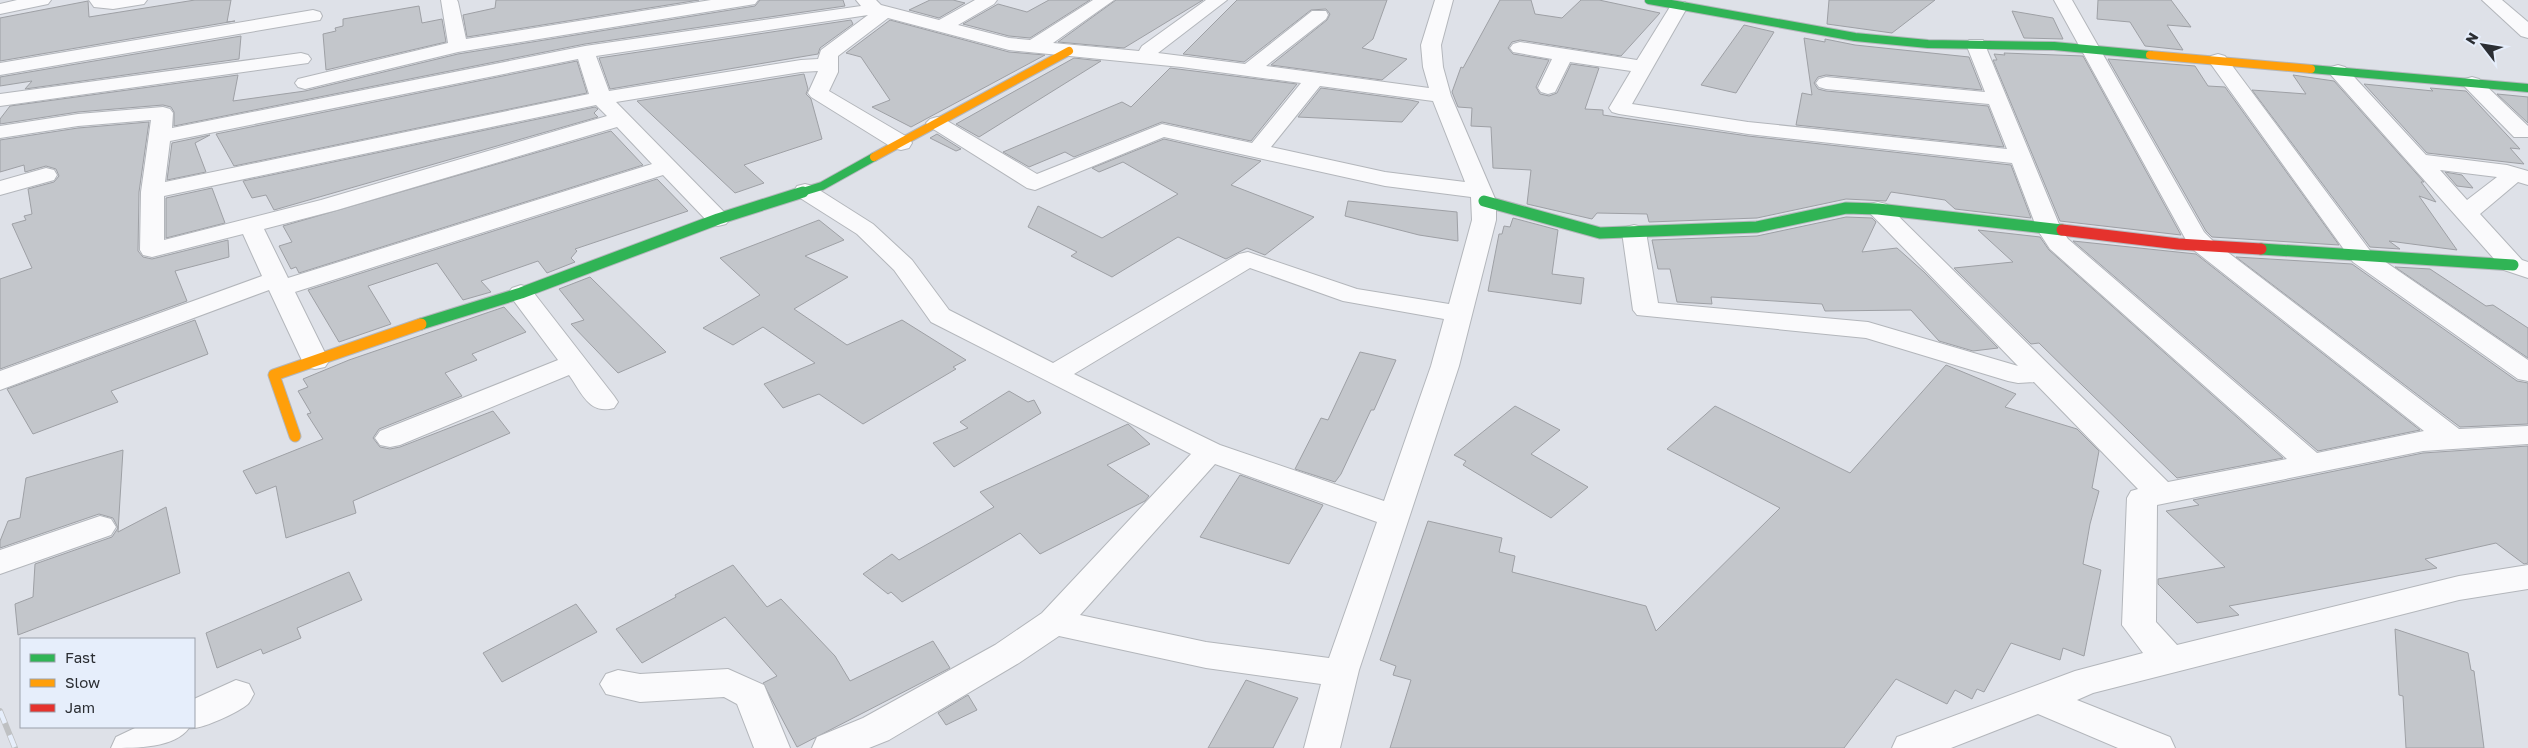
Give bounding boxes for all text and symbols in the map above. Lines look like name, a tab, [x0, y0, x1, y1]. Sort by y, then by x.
north arrow	[2458, 20, 2508, 70]
text: N	[2461, 29, 2481, 47]
legend	[20, 638, 195, 728]
text: Fast	[65, 648, 96, 666]
text: Slow	[65, 673, 100, 691]
text: Jam	[65, 698, 95, 716]

